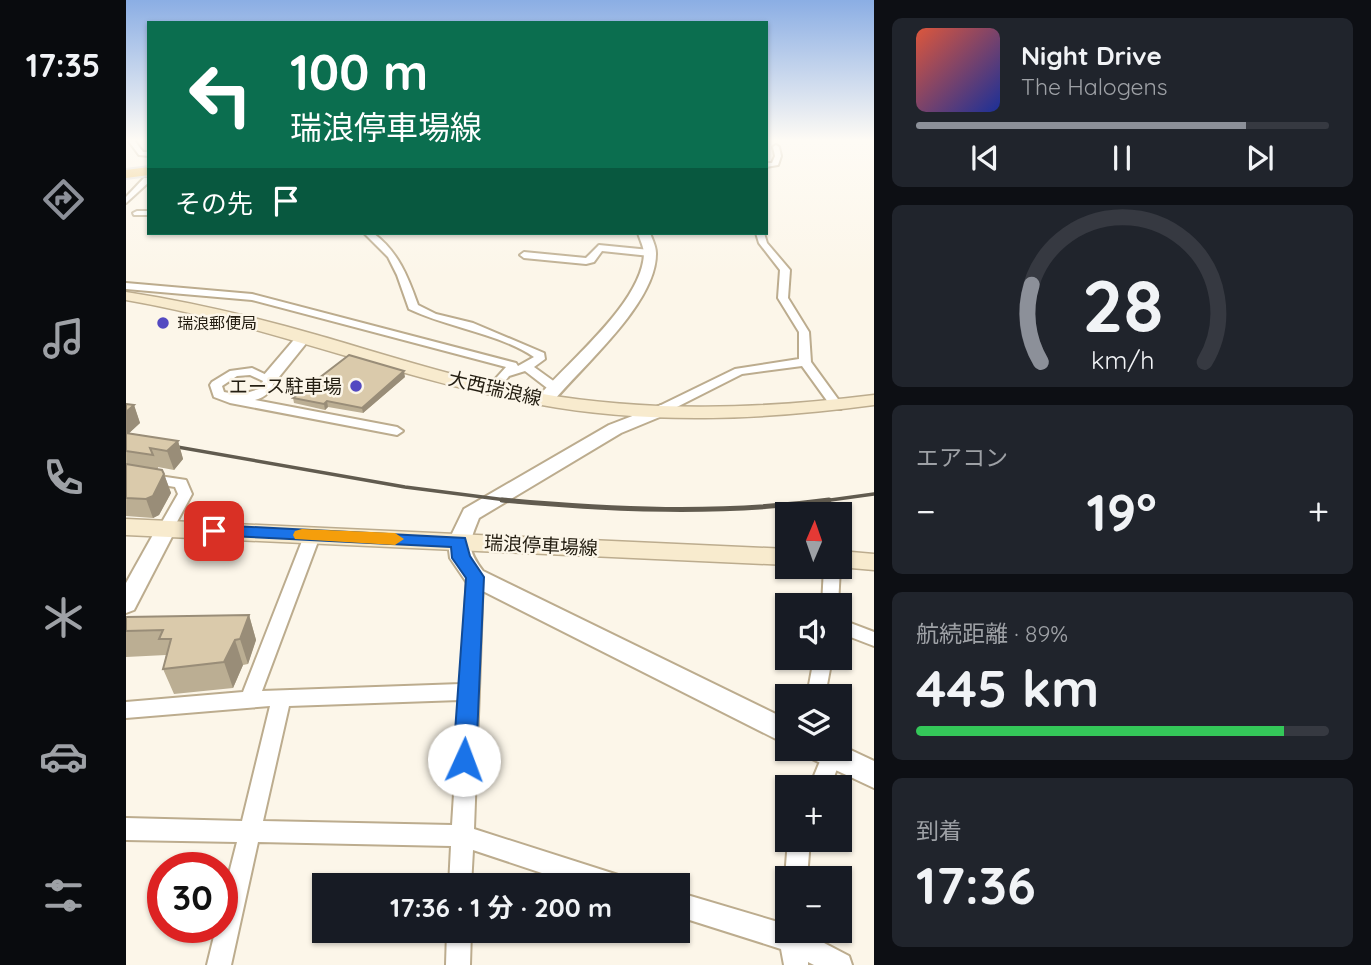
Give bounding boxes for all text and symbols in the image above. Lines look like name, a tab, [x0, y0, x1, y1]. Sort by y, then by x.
text: Night Drive	[1021, 39, 1162, 72]
text: 100 m	[290, 41, 428, 102]
text: 17:35	[26, 45, 100, 85]
icon: left	[175, 49, 266, 140]
text: The Halogens	[1021, 72, 1168, 101]
text: 瑞浪停車場線	[290, 107, 482, 147]
icon: previous	[966, 139, 1004, 177]
icon: pause	[1103, 139, 1141, 177]
icon: next	[1241, 139, 1279, 177]
icon: directions	[39, 175, 88, 224]
icon: arrive	[267, 182, 305, 220]
text: その先	[175, 187, 253, 220]
text: 28	[1082, 259, 1163, 350]
place label: 瑞浪郵便局	[177, 313, 257, 333]
icon: music	[39, 314, 88, 363]
marker: 瑞浪郵便局	[155, 315, 171, 331]
text: km/h	[1091, 344, 1154, 375]
street label: 大西瑞浪線	[446, 366, 544, 410]
place label: エース駐車場	[229, 374, 342, 398]
marker: エース駐車場	[348, 378, 364, 394]
text: エアコン	[916, 443, 1008, 472]
icon: phone	[39, 453, 88, 502]
text: 19°	[1087, 479, 1157, 544]
text: −	[916, 487, 936, 535]
text: +	[1308, 487, 1329, 535]
pin	[184, 501, 244, 561]
north arrow	[775, 502, 852, 579]
map controls	[775, 502, 852, 943]
icon: arrive	[195, 512, 233, 550]
street label: 瑞浪停車場線	[483, 530, 599, 560]
icon: climate	[39, 593, 88, 642]
button: sound	[775, 593, 852, 670]
text: 航続距離 · 89%	[916, 619, 1068, 648]
text: 445 km	[916, 655, 1099, 720]
button: layers	[775, 684, 852, 761]
position arrow	[427, 723, 501, 797]
icon: car	[39, 732, 88, 781]
button: +	[775, 775, 852, 852]
text: 到着	[916, 816, 962, 845]
speed limit sign: 30	[147, 852, 238, 943]
text: 17:36	[916, 852, 1036, 917]
button: −	[775, 866, 852, 943]
icon: filters	[39, 871, 88, 920]
text: 17:36 · 1 分 · 200 m	[390, 891, 612, 924]

